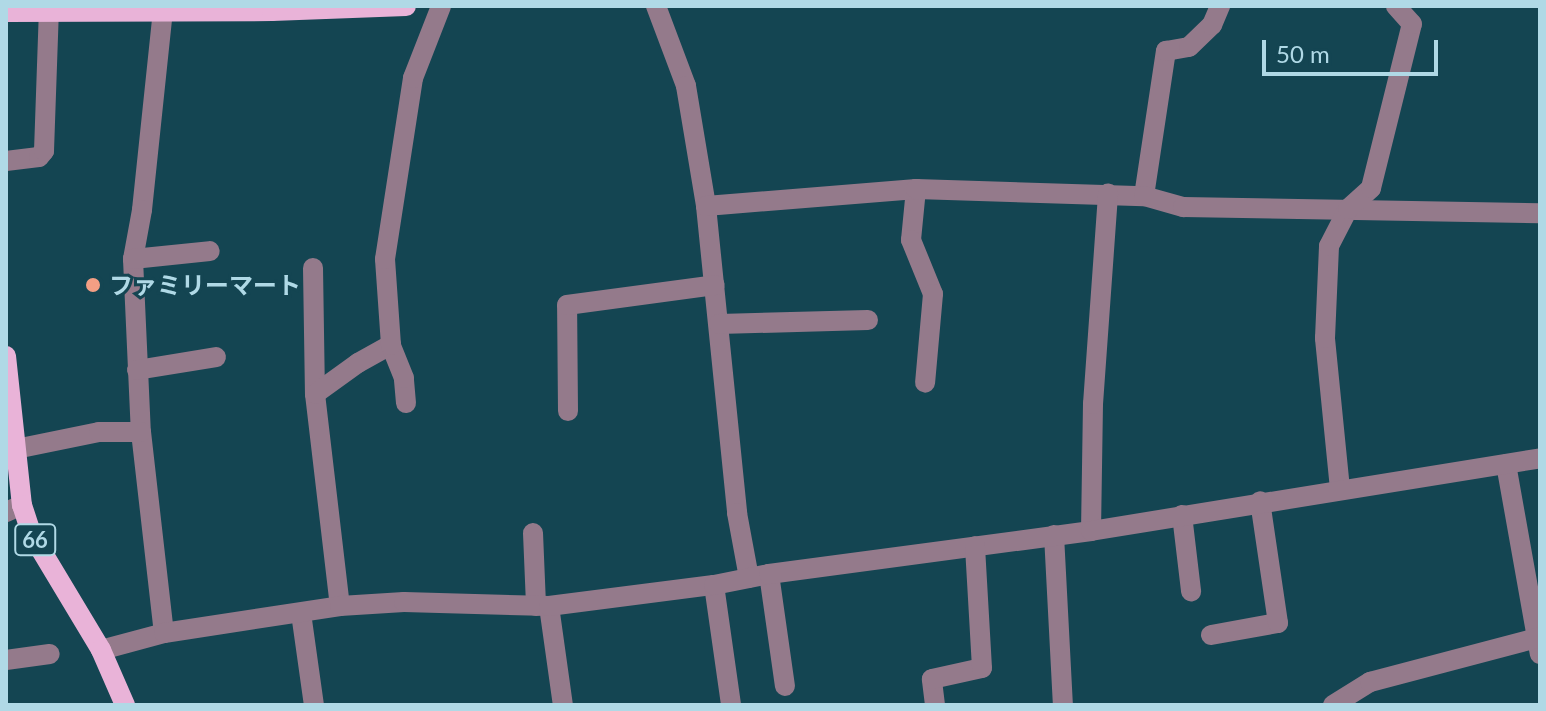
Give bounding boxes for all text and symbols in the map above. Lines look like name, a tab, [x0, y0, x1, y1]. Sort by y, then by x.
scale bar	[1266, 24, 1442, 74]
text: 50 m	[1276, 39, 1330, 68]
place label: ファミリーマート	[109, 271, 301, 299]
marker: ファミリーマート	[84, 276, 102, 294]
road number: 66	[13, 522, 57, 558]

